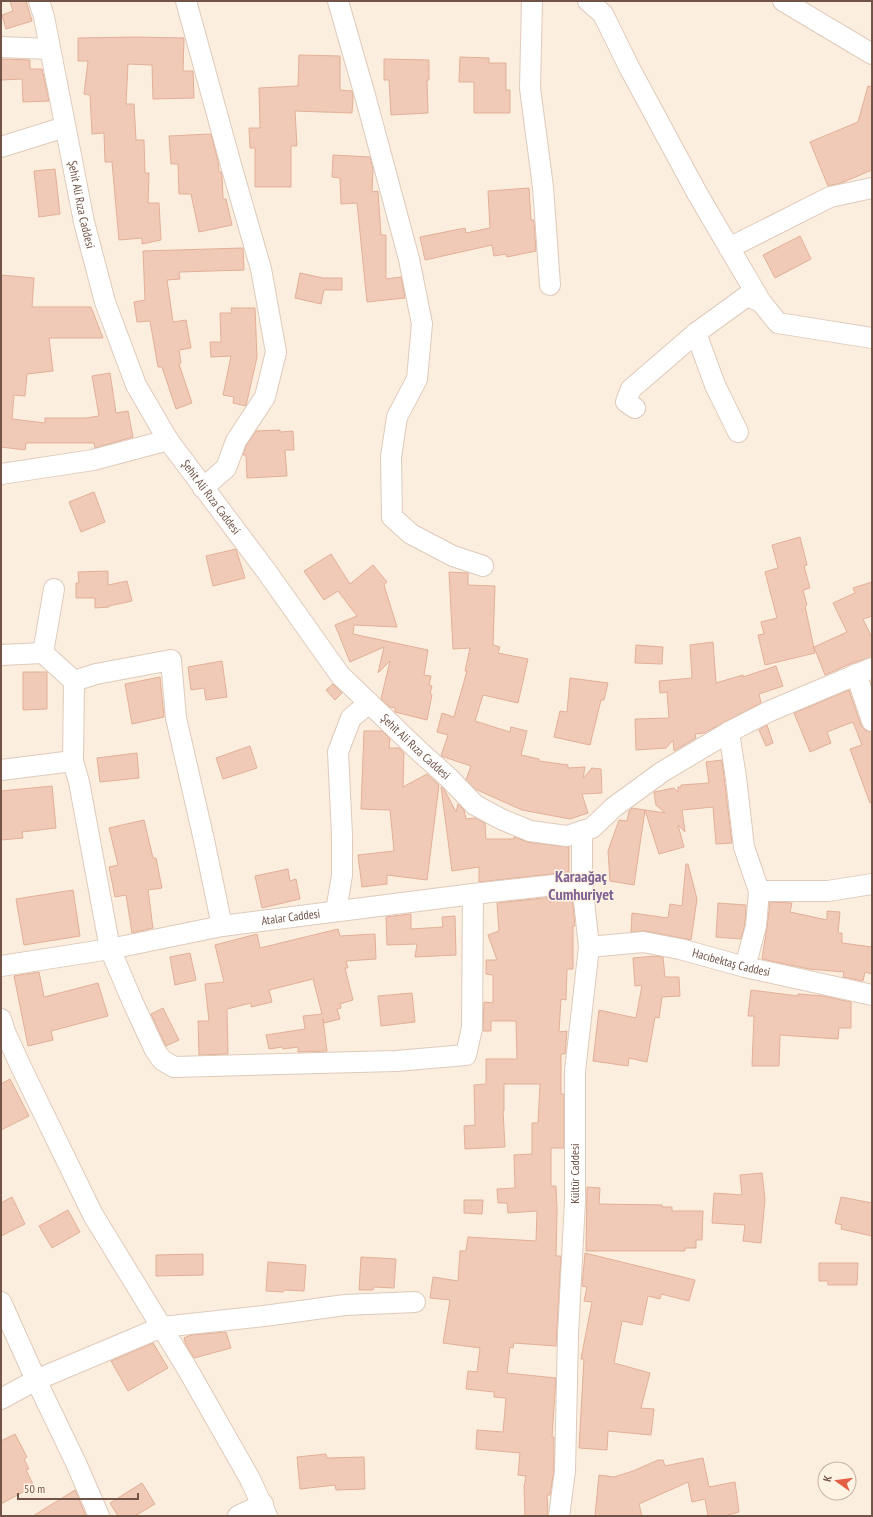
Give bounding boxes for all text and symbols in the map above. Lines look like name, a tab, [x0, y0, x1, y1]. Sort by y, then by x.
street label: Şehit Ali Rıza Caddesi	[65, 159, 99, 250]
street label: Şehit Ali Rıza Caddesi	[178, 457, 244, 537]
street label: Şehit Ali Rıza Caddesi	[378, 710, 454, 782]
district label: Karaağaç Cumhuriyet	[548, 866, 614, 904]
street label: Atalar Caddesi	[260, 906, 321, 928]
street label: Hacıbektaş Caddesi	[691, 945, 772, 979]
street label: Kültür Caddesi	[567, 1143, 582, 1204]
north arrow	[817, 1461, 857, 1501]
text: K	[820, 1474, 835, 1483]
scale bar	[18, 1475, 138, 1501]
text: 50 m	[24, 1481, 45, 1496]

